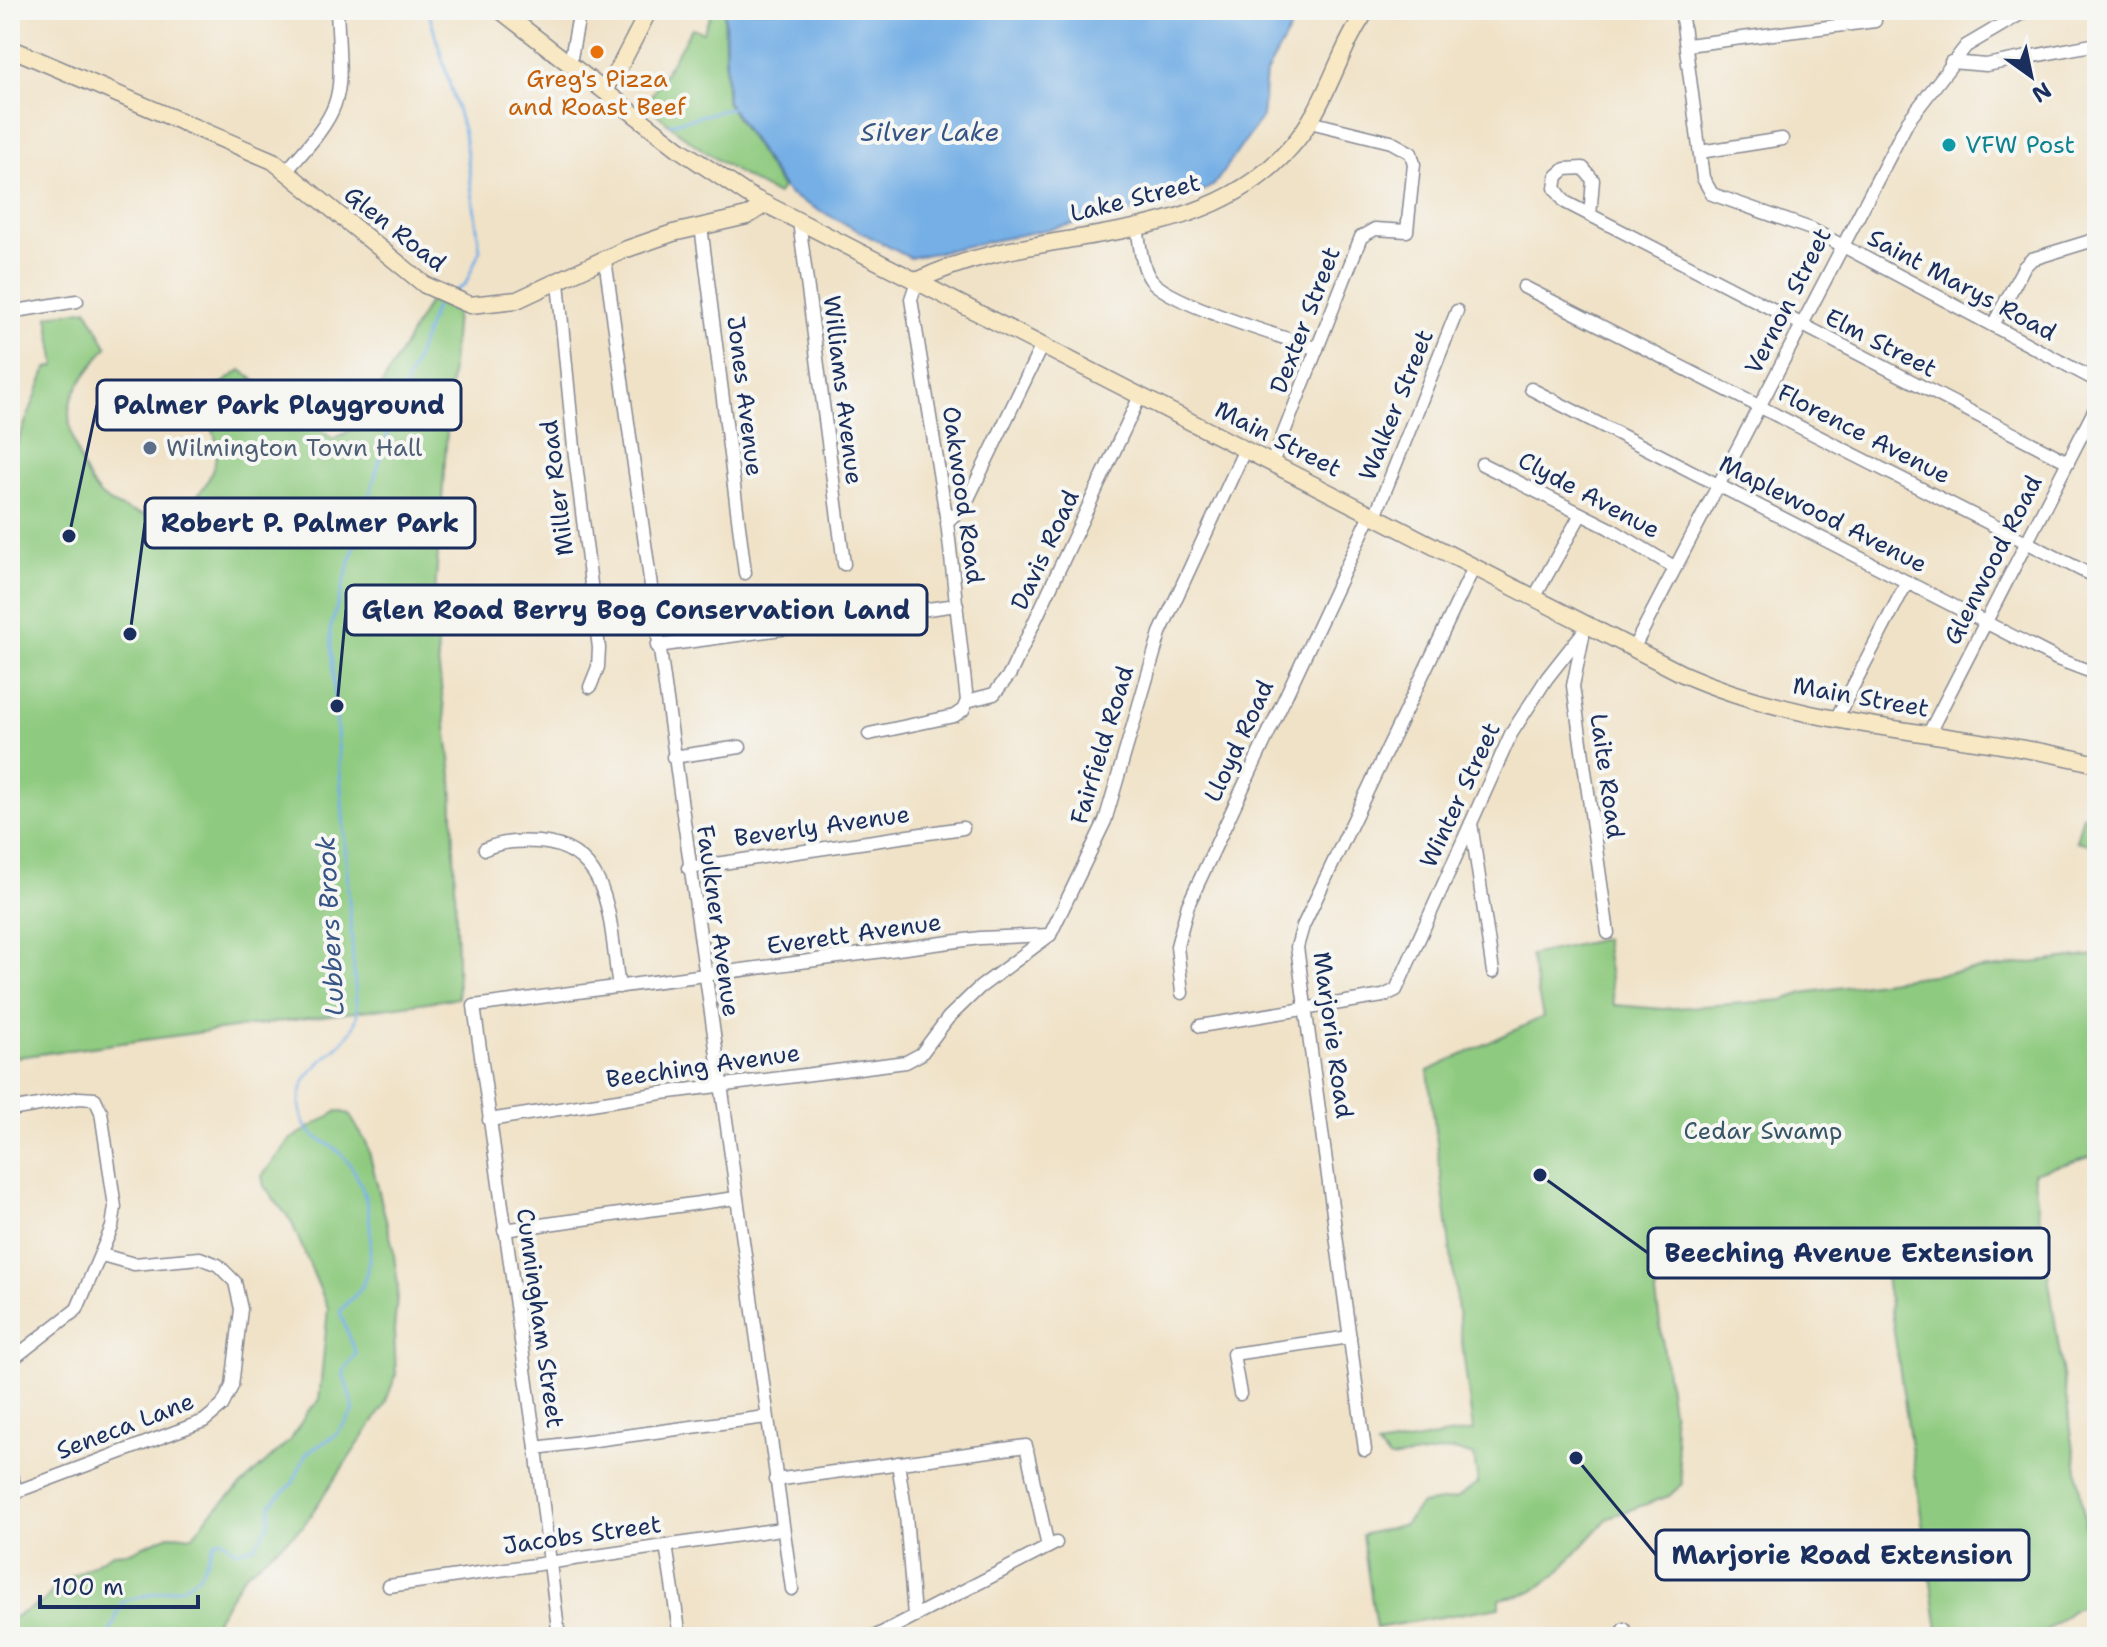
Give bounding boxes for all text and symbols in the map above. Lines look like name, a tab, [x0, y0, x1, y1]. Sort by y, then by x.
north arrow	[1991, 36, 2071, 116]
marker: Greg's Pizza and Roast Beef	[588, 43, 606, 61]
place label: Greg's Pizza and Roast Beef	[508, 63, 687, 123]
text: N	[2026, 75, 2057, 109]
water label: Silver Lake	[861, 114, 999, 149]
place label: VFW Post	[1965, 129, 2075, 161]
marker: VFW Post	[1940, 136, 1958, 154]
street label: Lake Street	[1067, 166, 1203, 230]
street label: Glen Road	[337, 179, 453, 279]
street label: Vernon Street	[1737, 222, 1839, 380]
street label: Saint Marys Road	[1862, 222, 2062, 348]
street label: Dexter Street	[1262, 242, 1348, 398]
street label: Williams Avenue	[816, 294, 870, 486]
street label: Elm Street	[1820, 301, 1942, 385]
street label: Jones Avenue	[719, 314, 771, 478]
street label: Walker Street	[1351, 325, 1441, 485]
street label: Florence Avenue	[1772, 377, 1956, 491]
callout: Palmer Park Playground	[97, 380, 461, 430]
text: Palmer Park Playground	[113, 387, 445, 422]
street label: Main Street	[1209, 393, 1347, 485]
street label: Oakwood Road	[935, 404, 991, 586]
street label: Miller Road	[533, 418, 581, 558]
place label: Wilmington Town Hall	[166, 432, 423, 464]
marker: Wilmington Town Hall	[141, 439, 159, 457]
street label: Clyde Avenue	[1512, 444, 1666, 546]
street label: Maplewood Avenue	[1714, 448, 1932, 580]
street label: Glenwood Road	[1936, 470, 2050, 650]
street label: Davis Road	[1003, 485, 1087, 615]
callout: Robert P. Palmer Park	[145, 498, 475, 548]
text: Robert P. Palmer Park	[161, 505, 459, 540]
callout: Glen Road Berry Bog Conservation Land	[346, 585, 927, 635]
text: Glen Road Berry Bog Conservation Land	[362, 592, 910, 627]
street label: Fairfield Road	[1063, 662, 1141, 828]
street label: Main Street	[1790, 669, 1932, 725]
street label: Lloyd Road	[1197, 675, 1281, 807]
street label: Laite Road	[1582, 711, 1632, 841]
street label: Winter Street	[1412, 717, 1508, 873]
street label: Beverly Avenue	[732, 798, 912, 854]
street label: Faulkner Avenue	[689, 823, 747, 1019]
water label: Lubbers Brook	[307, 835, 352, 1017]
street label: Everett Avenue	[765, 906, 943, 962]
street label: Marjorie Road	[1305, 950, 1361, 1120]
street label: Beeching Avenue	[604, 1037, 802, 1095]
park label: Cedar Swamp	[1684, 1115, 1842, 1147]
street label: Cunningham Street	[509, 1206, 571, 1430]
callout: Beeching Avenue Extension	[1648, 1228, 2049, 1278]
text: Beeching Avenue Extension	[1664, 1235, 2034, 1270]
street label: Seneca Lane	[52, 1385, 198, 1467]
street label: Jacobs Street	[501, 1508, 663, 1562]
callout: Marjorie Road Extension	[1656, 1530, 2029, 1580]
text: Marjorie Road Extension	[1671, 1537, 2013, 1572]
scale bar	[40, 1559, 198, 1609]
text: 100 m	[52, 1571, 124, 1603]

